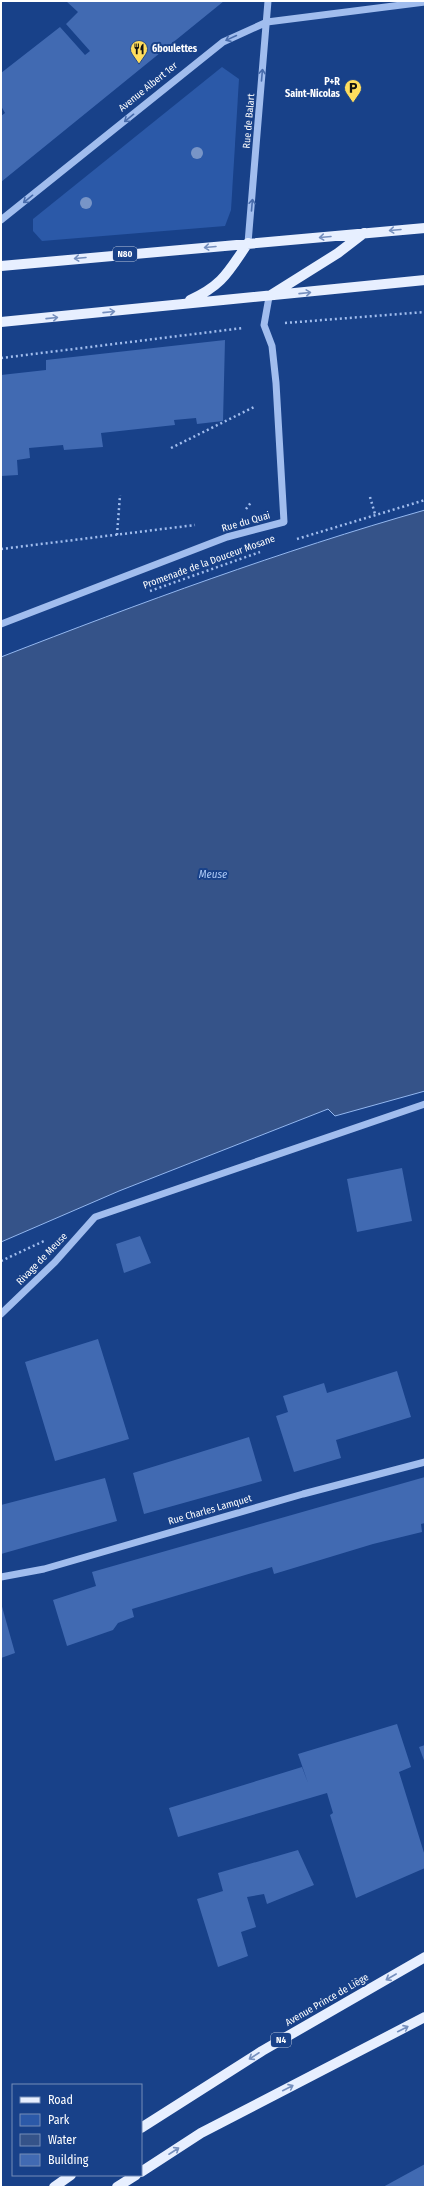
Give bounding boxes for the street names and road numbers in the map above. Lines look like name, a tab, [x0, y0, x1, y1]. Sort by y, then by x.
street label: Avenue Albert 1er	[116, 59, 180, 114]
street label: Rue de Balart	[241, 92, 257, 149]
road number: N80	[113, 247, 137, 261]
street label: Rue du Quai	[220, 509, 272, 535]
street label: Promenade de la Douceur Mosane	[141, 532, 277, 591]
street label: Rivage de Meuse	[14, 1230, 70, 1288]
street label: Rue Charles Lamquet	[167, 1492, 254, 1528]
street label: Avenue Prince de Liège	[283, 1971, 371, 2029]
road number: N4	[271, 2033, 291, 2047]

